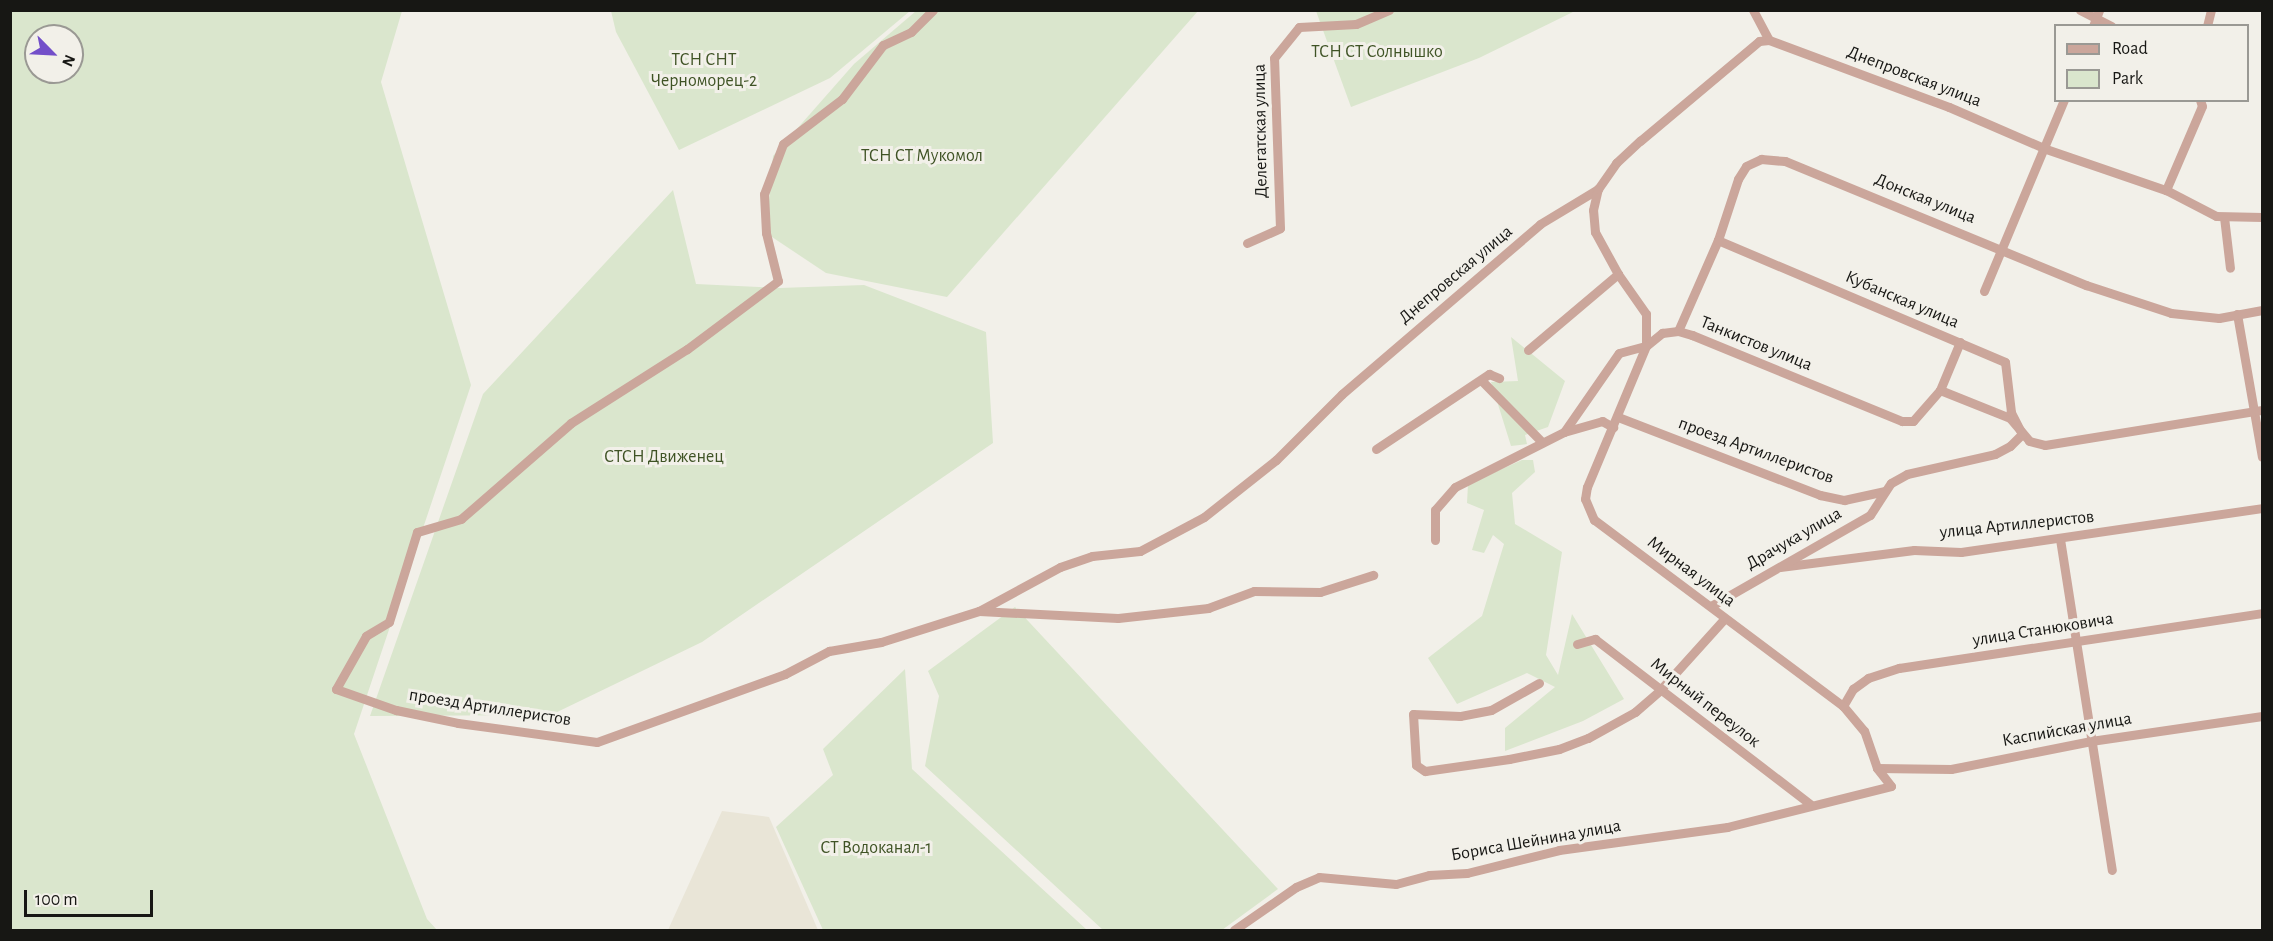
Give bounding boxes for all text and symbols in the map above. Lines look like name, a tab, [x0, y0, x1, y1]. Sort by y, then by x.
north arrow	[24, 24, 84, 84]
legend	[2054, 24, 2249, 102]
text: Road	[2112, 40, 2148, 58]
park label: ТСН СТ Солнышко	[1311, 41, 1443, 63]
street label: Днепровская улица	[1844, 41, 1984, 113]
park label: ТСН СНТ Черноморец-2	[651, 50, 757, 92]
text: N	[59, 52, 78, 69]
street label: Делегатская улица	[1249, 64, 1273, 198]
text: Park	[2112, 70, 2143, 88]
park label: ТСН СТ Мукомол	[861, 145, 983, 167]
street label: Донская улица	[1871, 169, 1979, 229]
street label: Днепровская улица	[1395, 221, 1517, 329]
street label: Кубанская улица	[1842, 266, 1962, 334]
street label: Танкистов улица	[1697, 312, 1815, 376]
street label: проезд Артиллеристов	[1675, 413, 1837, 489]
park label: СТСН Движенец	[604, 446, 724, 468]
street label: Драчука улица	[1742, 503, 1846, 575]
street label: улица Артиллеристов	[1939, 506, 2095, 544]
street label: Мирная улица	[1643, 532, 1739, 612]
street label: улица Станюковича	[1971, 608, 2115, 652]
street label: Мирный переулок	[1646, 653, 1764, 753]
street label: проезд Артиллеристов	[407, 685, 573, 731]
street label: Каспийская улица	[2001, 708, 2133, 752]
street label: Бориса Шейнина улица	[1449, 815, 1623, 867]
park label: СТ Водоканал-1	[820, 837, 932, 859]
scale bar	[27, 878, 156, 916]
text: 100 m	[35, 891, 78, 909]

